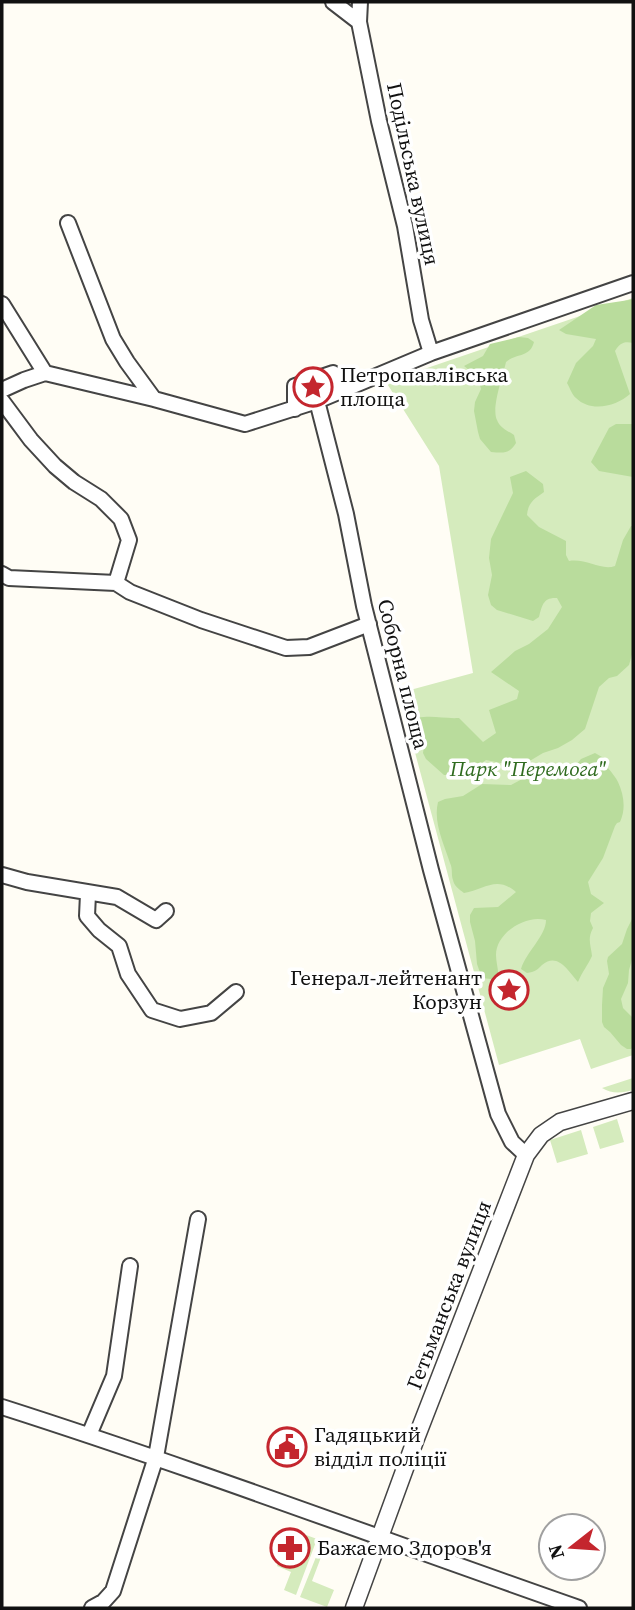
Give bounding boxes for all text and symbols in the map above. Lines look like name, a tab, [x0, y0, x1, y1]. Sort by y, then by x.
street label: Подільська вулиця	[380, 80, 447, 268]
place label: Петропавлівська площа	[340, 360, 508, 413]
place icon: Петропавлівська площа	[292, 366, 334, 408]
street label: Соборна площа	[371, 596, 436, 752]
park label: Парк "Перемога"	[449, 754, 606, 783]
place label: Генерал-лейтенант Корзун	[290, 963, 482, 1016]
place icon: Генерал-лейтенант Корзун	[488, 969, 530, 1011]
street label: Гетьманська вулиця	[399, 1196, 498, 1393]
place label: Гадяцький відділ поліції	[314, 1420, 447, 1473]
public building icon: Гадяцький відділ поліції	[266, 1426, 308, 1468]
north arrow	[537, 1512, 607, 1582]
pharmacy icon: Бажаємо Здоров'я	[269, 1527, 311, 1569]
place label: Бажаємо Здоров'я	[317, 1533, 492, 1562]
text: N	[541, 1541, 570, 1562]

